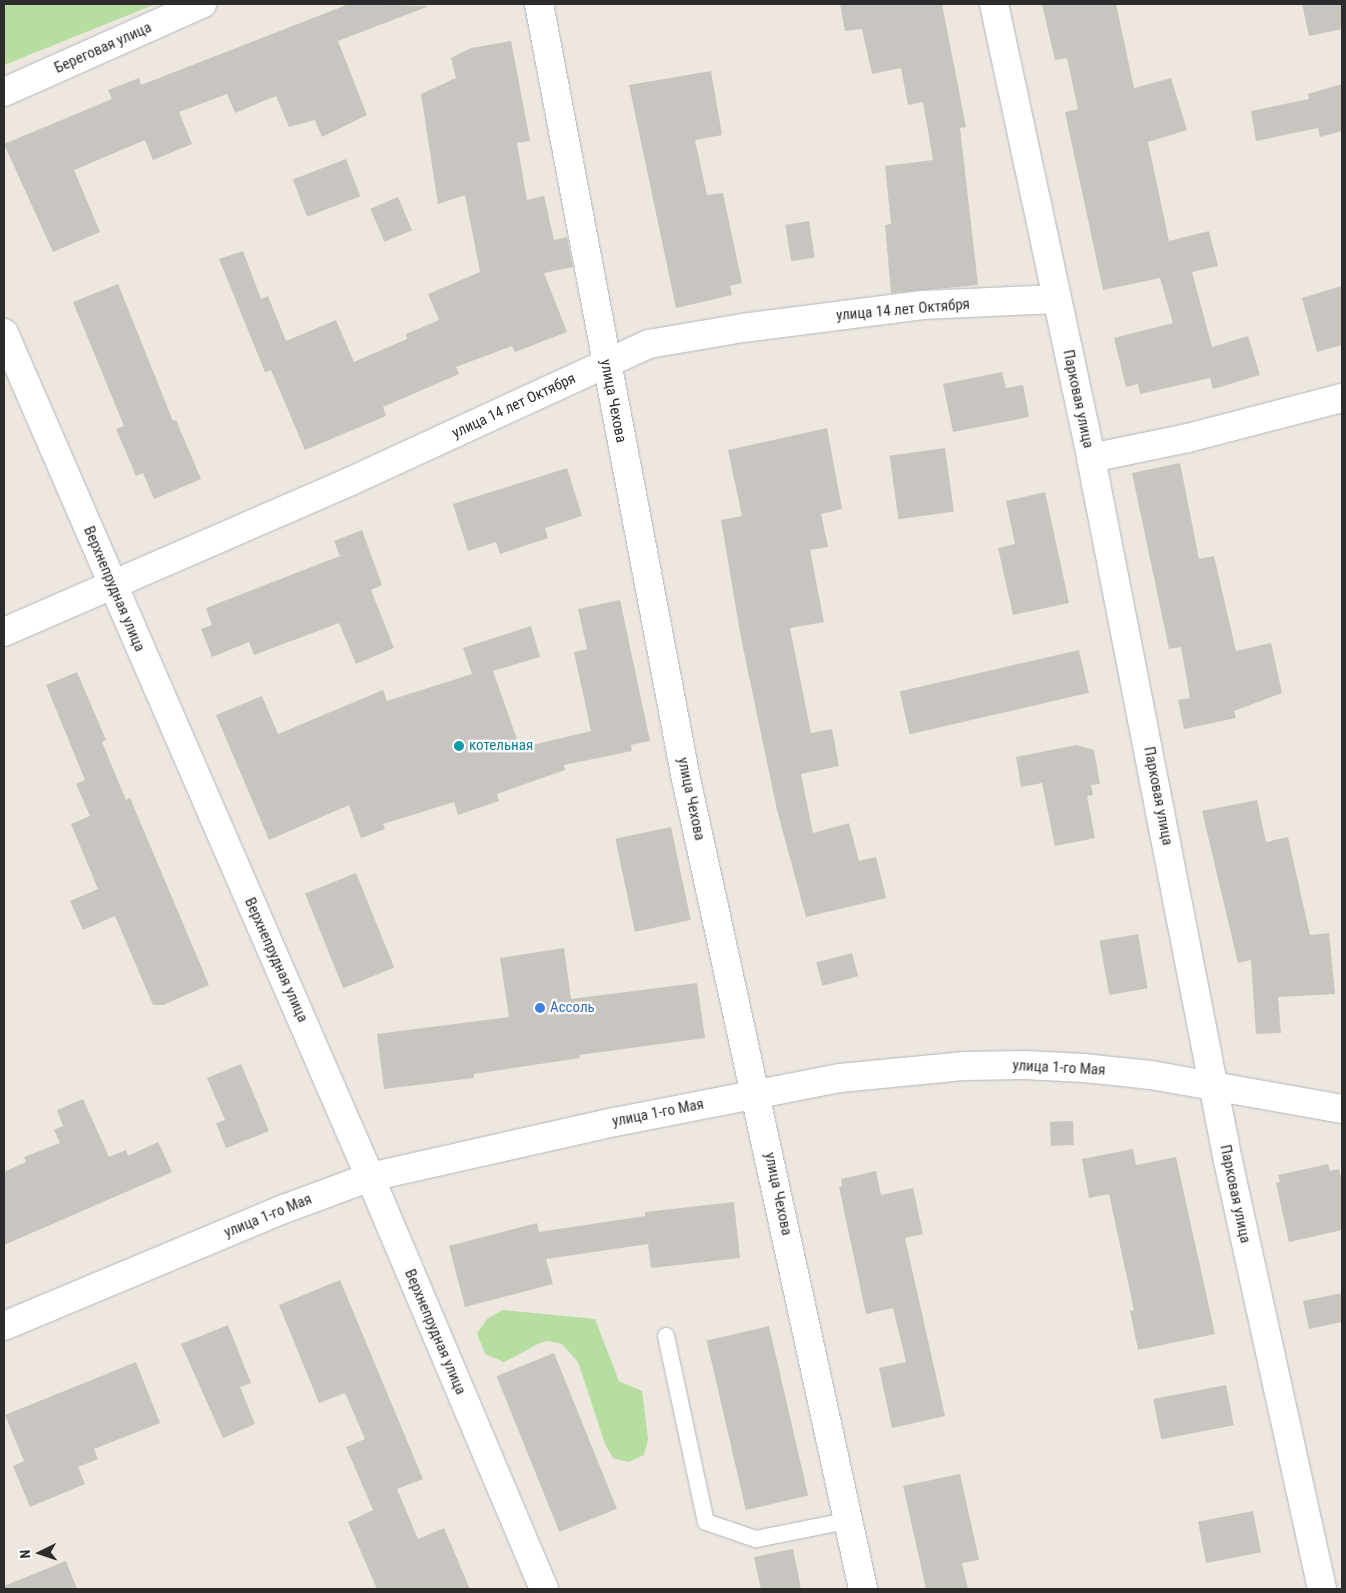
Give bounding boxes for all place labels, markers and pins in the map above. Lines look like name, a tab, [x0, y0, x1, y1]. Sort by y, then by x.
place label: котельная	[469, 737, 533, 755]
marker: котельная	[453, 740, 465, 752]
place label: Ассоль	[550, 999, 595, 1017]
marker: Ассоль	[534, 1002, 546, 1014]

